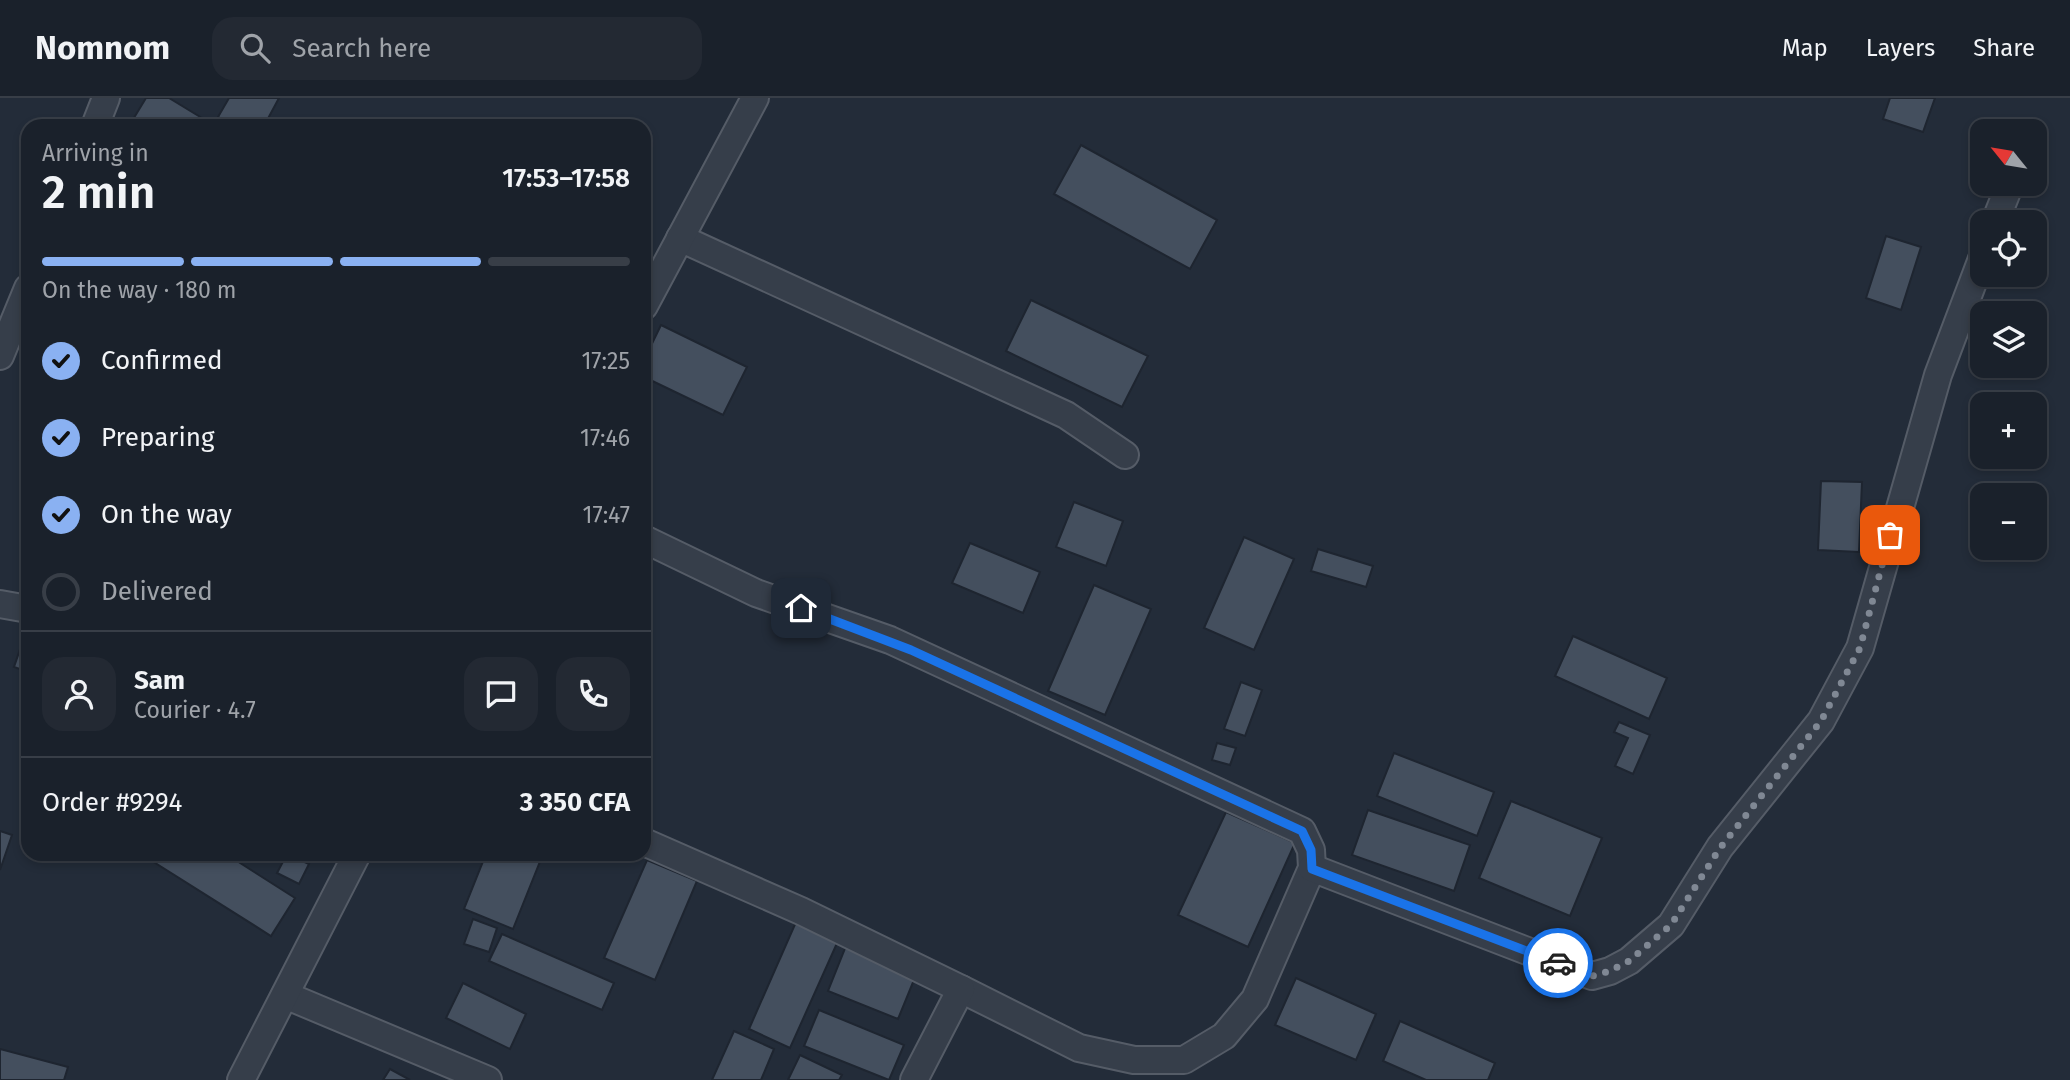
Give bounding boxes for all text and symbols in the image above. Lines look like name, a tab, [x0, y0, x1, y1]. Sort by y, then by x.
search box	[212, 17, 702, 80]
text: Nomnom	[35, 28, 170, 68]
icon: search	[236, 29, 274, 67]
text: Search here	[292, 33, 431, 64]
text: Map	[1782, 34, 1828, 62]
text: Layers	[1866, 34, 1935, 62]
text: Share	[1973, 34, 2035, 62]
north arrow	[1970, 119, 2048, 196]
map controls	[1970, 119, 2047, 560]
text: Arriving in	[42, 139, 149, 167]
text: 17:53–17:58	[502, 163, 630, 194]
text: 2 min	[42, 165, 155, 220]
button: locate	[1970, 210, 2047, 287]
text: On the way · 180 m	[42, 276, 237, 304]
button: layers	[1970, 301, 2047, 378]
icon: check	[42, 342, 80, 380]
text: Confirmed	[101, 345, 222, 376]
text: 17:25	[581, 347, 630, 375]
button: +	[1970, 392, 2047, 469]
icon: check	[42, 419, 80, 457]
text: Preparing	[101, 422, 214, 453]
text: 17:46	[580, 424, 630, 452]
button: −	[1970, 483, 2047, 560]
icon: check	[42, 496, 80, 534]
text: On the way	[101, 499, 232, 530]
text: 17:47	[583, 501, 630, 529]
pin	[1860, 505, 1920, 565]
icon: bag	[1871, 516, 1909, 554]
text: Delivered	[101, 576, 213, 607]
pin	[771, 578, 831, 638]
icon: home	[782, 589, 820, 627]
button: person	[42, 657, 116, 731]
button: chat	[464, 657, 538, 731]
button: phone	[556, 657, 630, 731]
text: Sam	[134, 665, 185, 696]
text: Courier · 4.7	[134, 696, 256, 724]
text: Order #9294	[42, 787, 182, 818]
text: 3 350 CFA	[520, 787, 630, 818]
courier	[1523, 928, 1593, 998]
icon: car	[1539, 944, 1577, 982]

